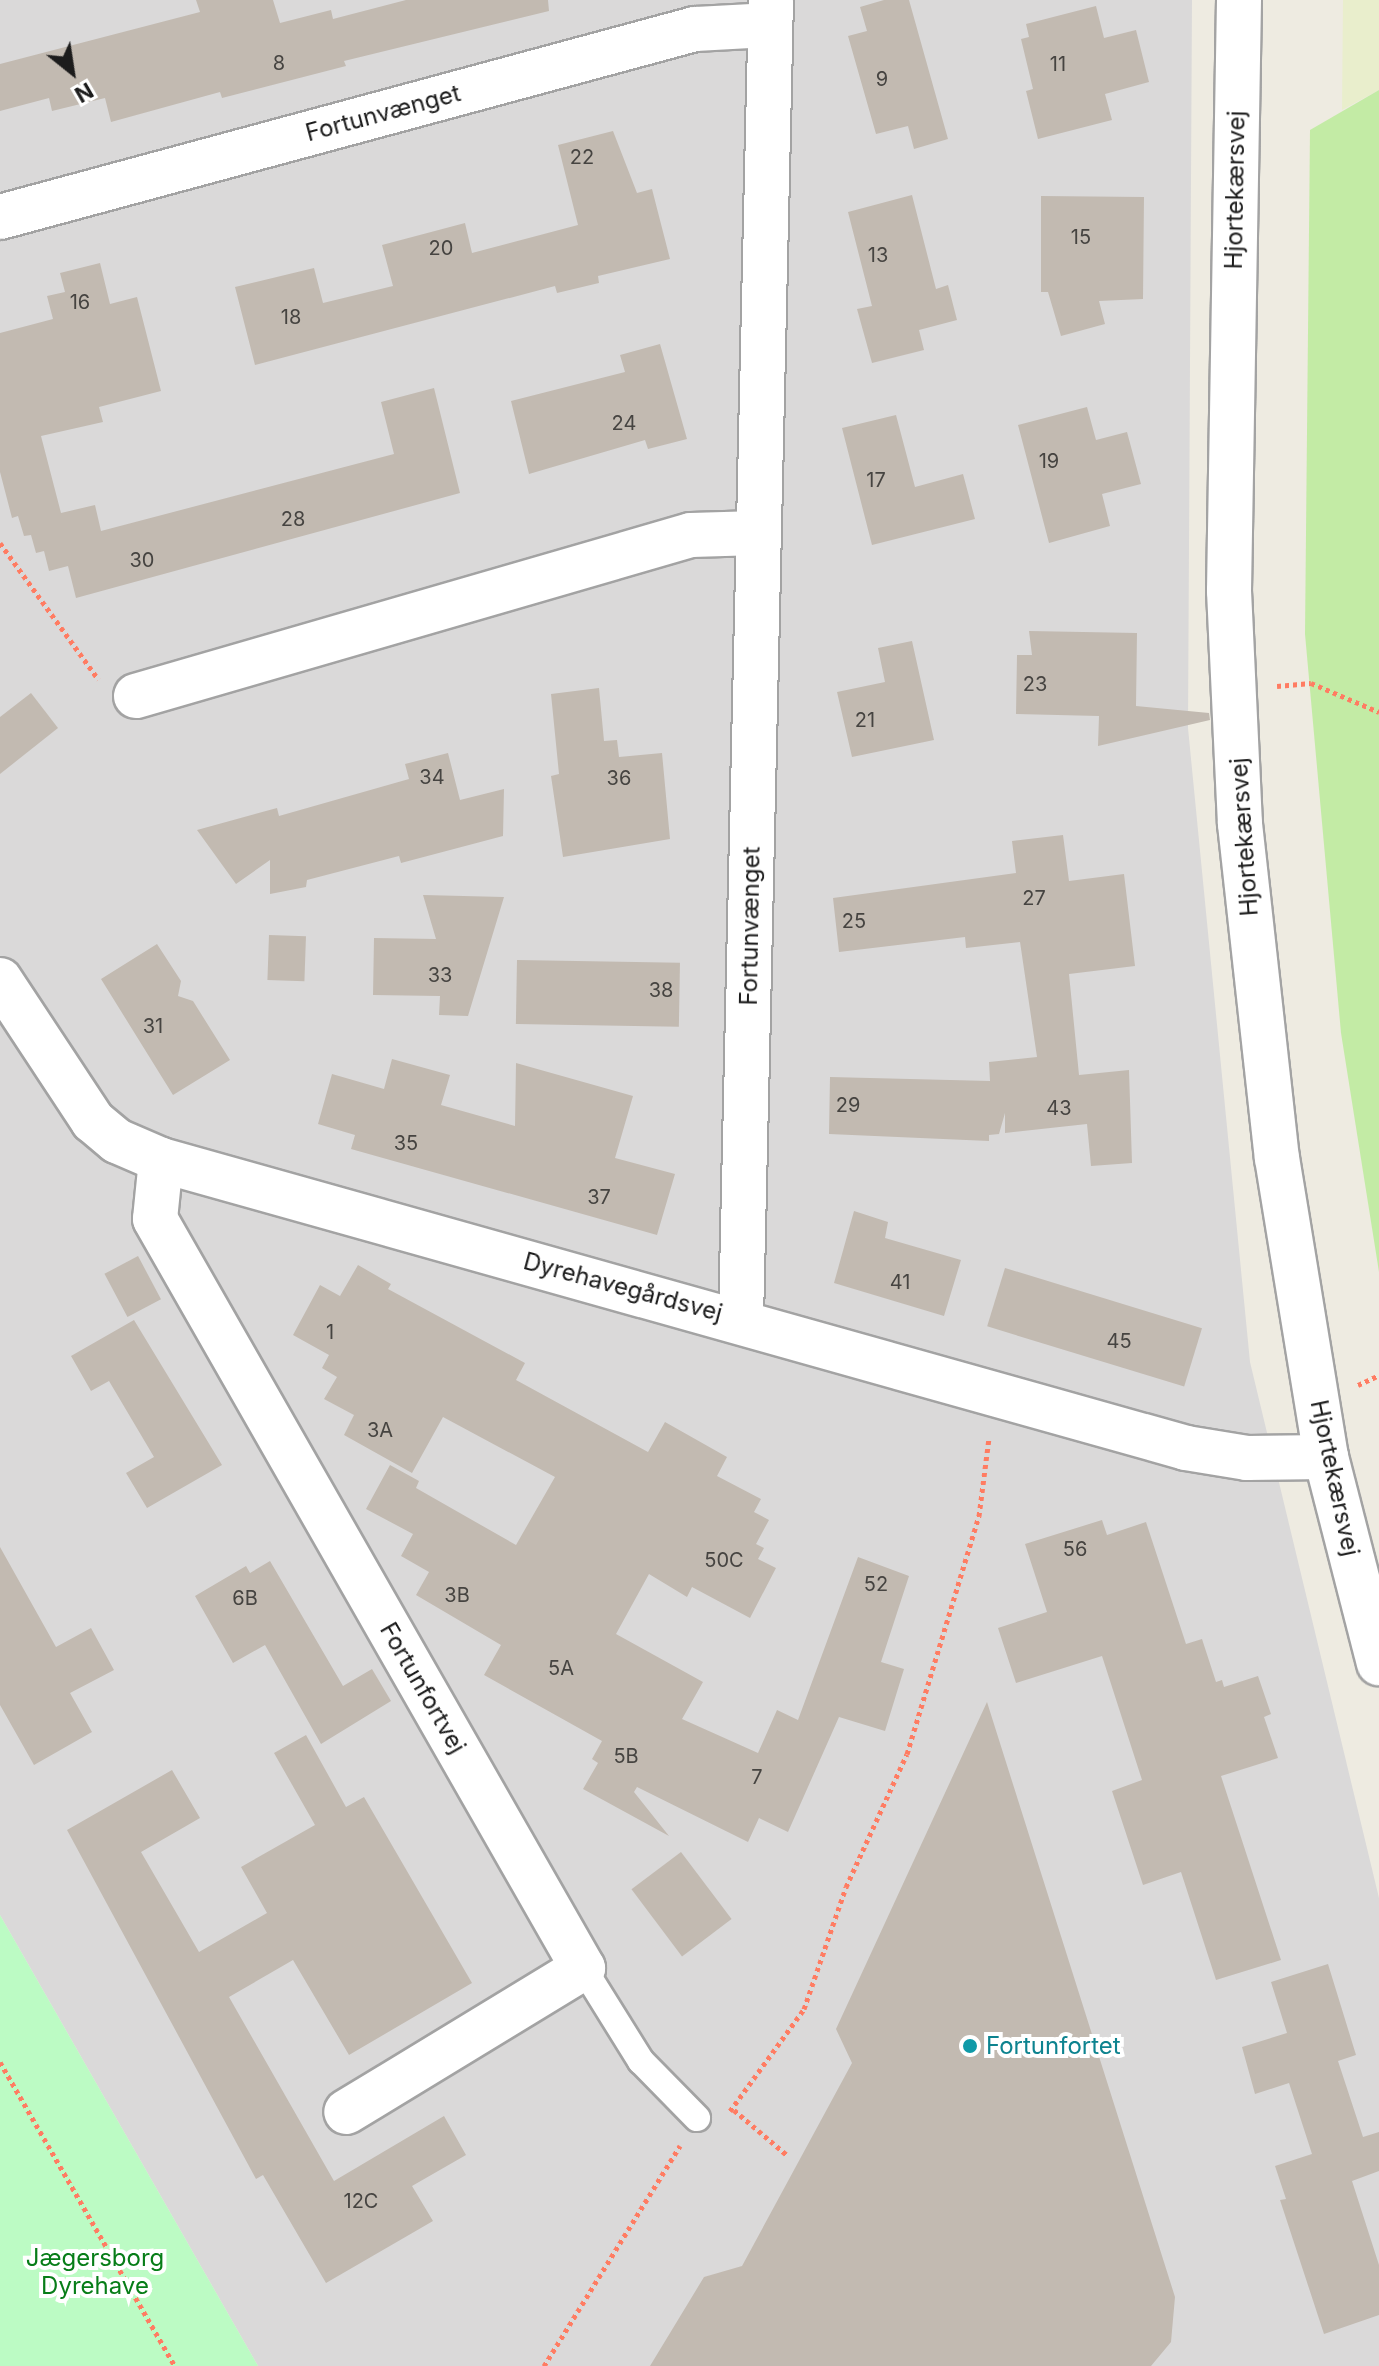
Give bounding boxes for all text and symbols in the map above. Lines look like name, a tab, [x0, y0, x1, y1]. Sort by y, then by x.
north arrow	[32, 32, 112, 112]
house number: 8	[273, 51, 285, 75]
house number: 11	[1050, 52, 1066, 76]
house number: 9	[876, 67, 888, 91]
text: N	[70, 77, 98, 108]
street label: Fortunvænget	[302, 79, 464, 147]
street label: Hjortekærsvej	[1219, 110, 1251, 270]
house number: 22	[570, 145, 594, 169]
house number: 15	[1071, 225, 1091, 249]
house number: 20	[429, 236, 453, 260]
house number: 13	[868, 243, 888, 267]
house number: 16	[70, 290, 90, 314]
house number: 18	[281, 305, 301, 329]
house number: 24	[612, 411, 636, 435]
house number: 19	[1039, 449, 1059, 473]
house number: 17	[866, 468, 886, 492]
house number: 28	[281, 507, 305, 531]
house number: 30	[130, 548, 154, 572]
house number: 23	[1023, 672, 1047, 696]
house number: 21	[855, 708, 875, 732]
street label: Hjortekærsvej	[1224, 757, 1264, 917]
house number: 34	[419, 765, 445, 789]
house number: 36	[607, 766, 631, 790]
street label: Fortunvænget	[734, 846, 766, 1006]
house number: 27	[1022, 886, 1046, 910]
house number: 25	[842, 909, 866, 933]
house number: 33	[428, 963, 452, 987]
house number: 38	[649, 978, 673, 1002]
house number: 31	[143, 1014, 163, 1038]
house number: 29	[836, 1093, 860, 1117]
house number: 43	[1046, 1096, 1072, 1120]
house number: 35	[394, 1131, 418, 1155]
house number: 37	[587, 1185, 611, 1209]
street label: Dyrehavegårdsvej	[520, 1247, 726, 1327]
house number: 41	[890, 1270, 910, 1294]
house number: 1	[326, 1320, 334, 1344]
house number: 45	[1106, 1329, 1132, 1353]
street label: Hjortekærsvej	[1304, 1397, 1366, 1559]
house number: 3A	[367, 1418, 393, 1442]
house number: 56	[1063, 1537, 1087, 1561]
house number: 50C	[704, 1548, 744, 1572]
house number: 52	[864, 1572, 888, 1596]
house number: 3B	[444, 1583, 470, 1607]
house number: 6B	[232, 1586, 258, 1610]
street label: Fortunfortvej	[374, 1617, 472, 1759]
house number: 5A	[548, 1656, 574, 1680]
house number: 5B	[613, 1744, 639, 1768]
house number: 7	[751, 1765, 763, 1789]
place label: Fortunfortet	[986, 2032, 1121, 2060]
marker: Fortunfortet	[961, 2037, 979, 2055]
house number: 12C	[344, 2189, 378, 2213]
park label: Jægersborg Dyrehave	[26, 2244, 164, 2300]

